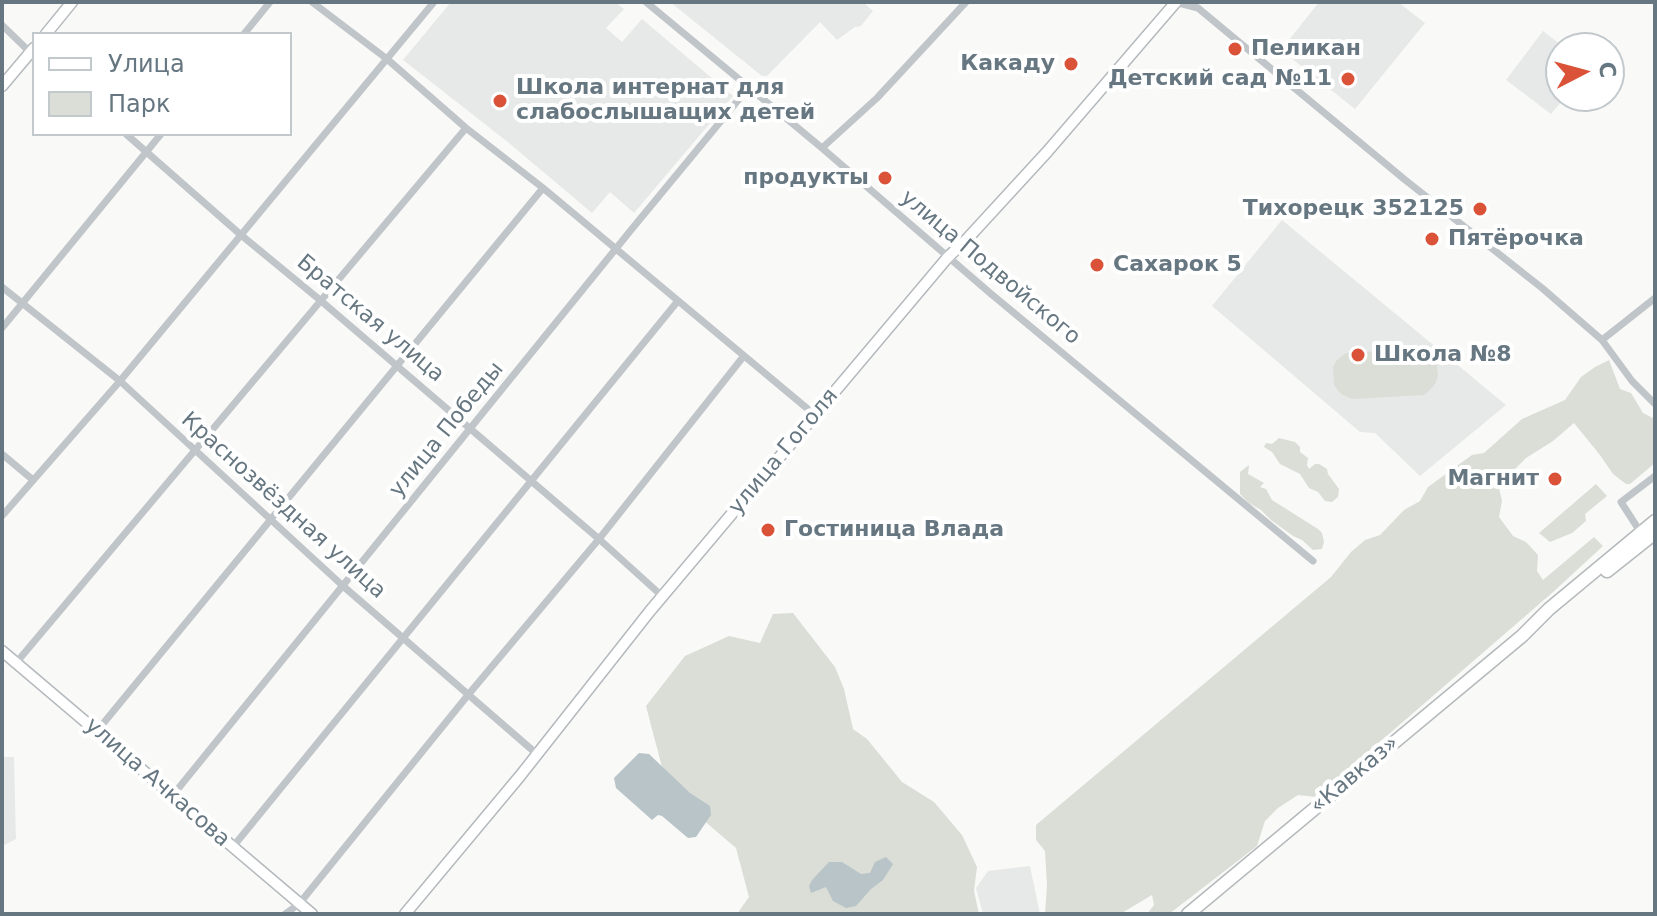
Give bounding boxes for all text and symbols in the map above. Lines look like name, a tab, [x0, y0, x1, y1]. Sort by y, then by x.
legend	[32, 32, 292, 136]
north arrow	[1545, 32, 1625, 112]
place label: Пеликан	[1251, 36, 1361, 62]
marker: Пеликан	[1226, 40, 1244, 58]
text: Улица	[108, 50, 185, 78]
place label: Какаду	[960, 51, 1055, 77]
marker: Какаду	[1062, 55, 1080, 73]
text: С	[1594, 60, 1621, 79]
place label: Детский сад №11	[1108, 66, 1332, 92]
marker: Детский сад №11	[1339, 70, 1357, 88]
place label: Школа интернат для слабослышащих детей	[516, 75, 815, 126]
text: Парк	[108, 90, 170, 118]
marker: Школа интернат для слабослышащих детей	[491, 92, 509, 110]
place label: продукты	[743, 165, 869, 191]
marker: продукты	[876, 169, 894, 187]
street label: улица Подвойского	[895, 185, 1085, 351]
place label: Тихорецк 352125	[1243, 196, 1464, 222]
marker: Тихорецк 352125	[1471, 200, 1489, 218]
place label: Пятёрочка	[1448, 226, 1584, 252]
marker: Пятёрочка	[1423, 230, 1441, 248]
street label: Братская улица	[291, 250, 449, 388]
place label: Сахарок 5	[1113, 252, 1242, 278]
marker: Сахарок 5	[1088, 256, 1106, 274]
place label: Школа №8	[1374, 342, 1512, 368]
marker: Школа №8	[1349, 346, 1367, 364]
street label: улица Победы	[384, 357, 510, 503]
street label: улица Гоголя	[724, 384, 844, 520]
street label: Краснозвёздная улица	[175, 407, 391, 605]
place label: Магнит	[1447, 466, 1539, 492]
marker: Магнит	[1546, 470, 1564, 488]
place label: Гостиница Влада	[784, 517, 1004, 543]
marker: Гостиница Влада	[759, 521, 777, 539]
street label: улица Ачкасова	[79, 713, 235, 853]
street label: «Кавказ»	[1305, 730, 1405, 820]

